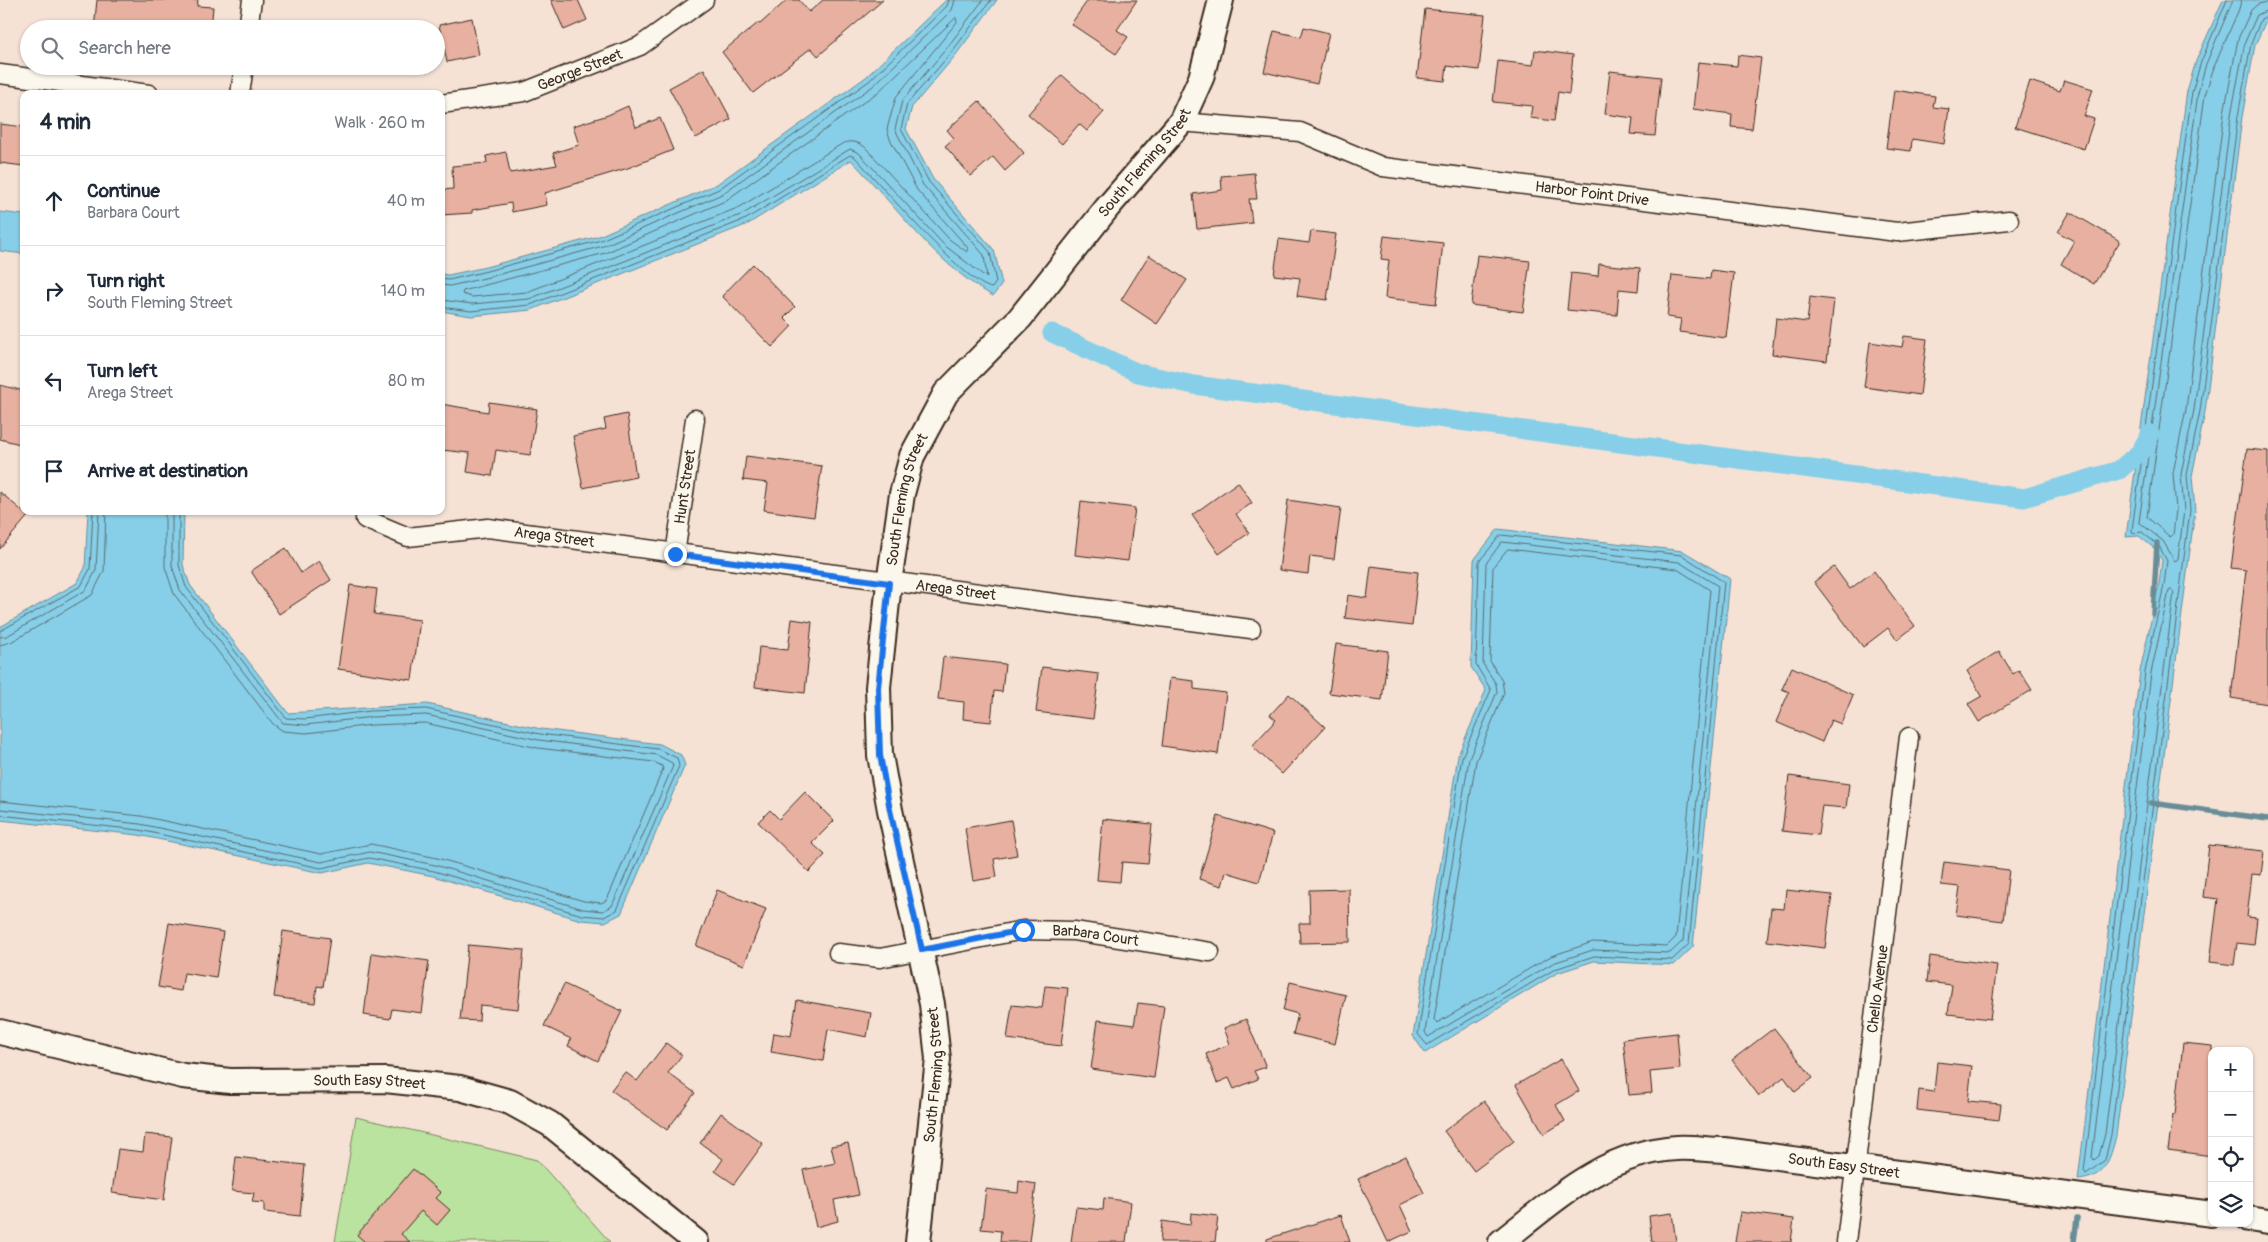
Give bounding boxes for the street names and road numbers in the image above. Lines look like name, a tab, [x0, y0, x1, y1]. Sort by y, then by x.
street label: George Street	[535, 44, 626, 95]
street label: South Fleming Street	[1094, 105, 1196, 221]
street label: Harbor Point Drive	[1534, 177, 1650, 210]
street label: South Fleming Street	[882, 429, 932, 567]
street label: Hunt Street	[670, 447, 700, 525]
street label: Arega Street	[513, 522, 597, 552]
street label: Arega Street	[915, 575, 998, 605]
street label: Barbara Court	[1052, 921, 1141, 951]
street label: Chello Avenue	[1863, 943, 1893, 1034]
street label: South Fleming Street	[919, 1005, 948, 1144]
street label: South Easy Street	[313, 1070, 428, 1094]
street label: South Easy Street	[1787, 1149, 1902, 1183]

